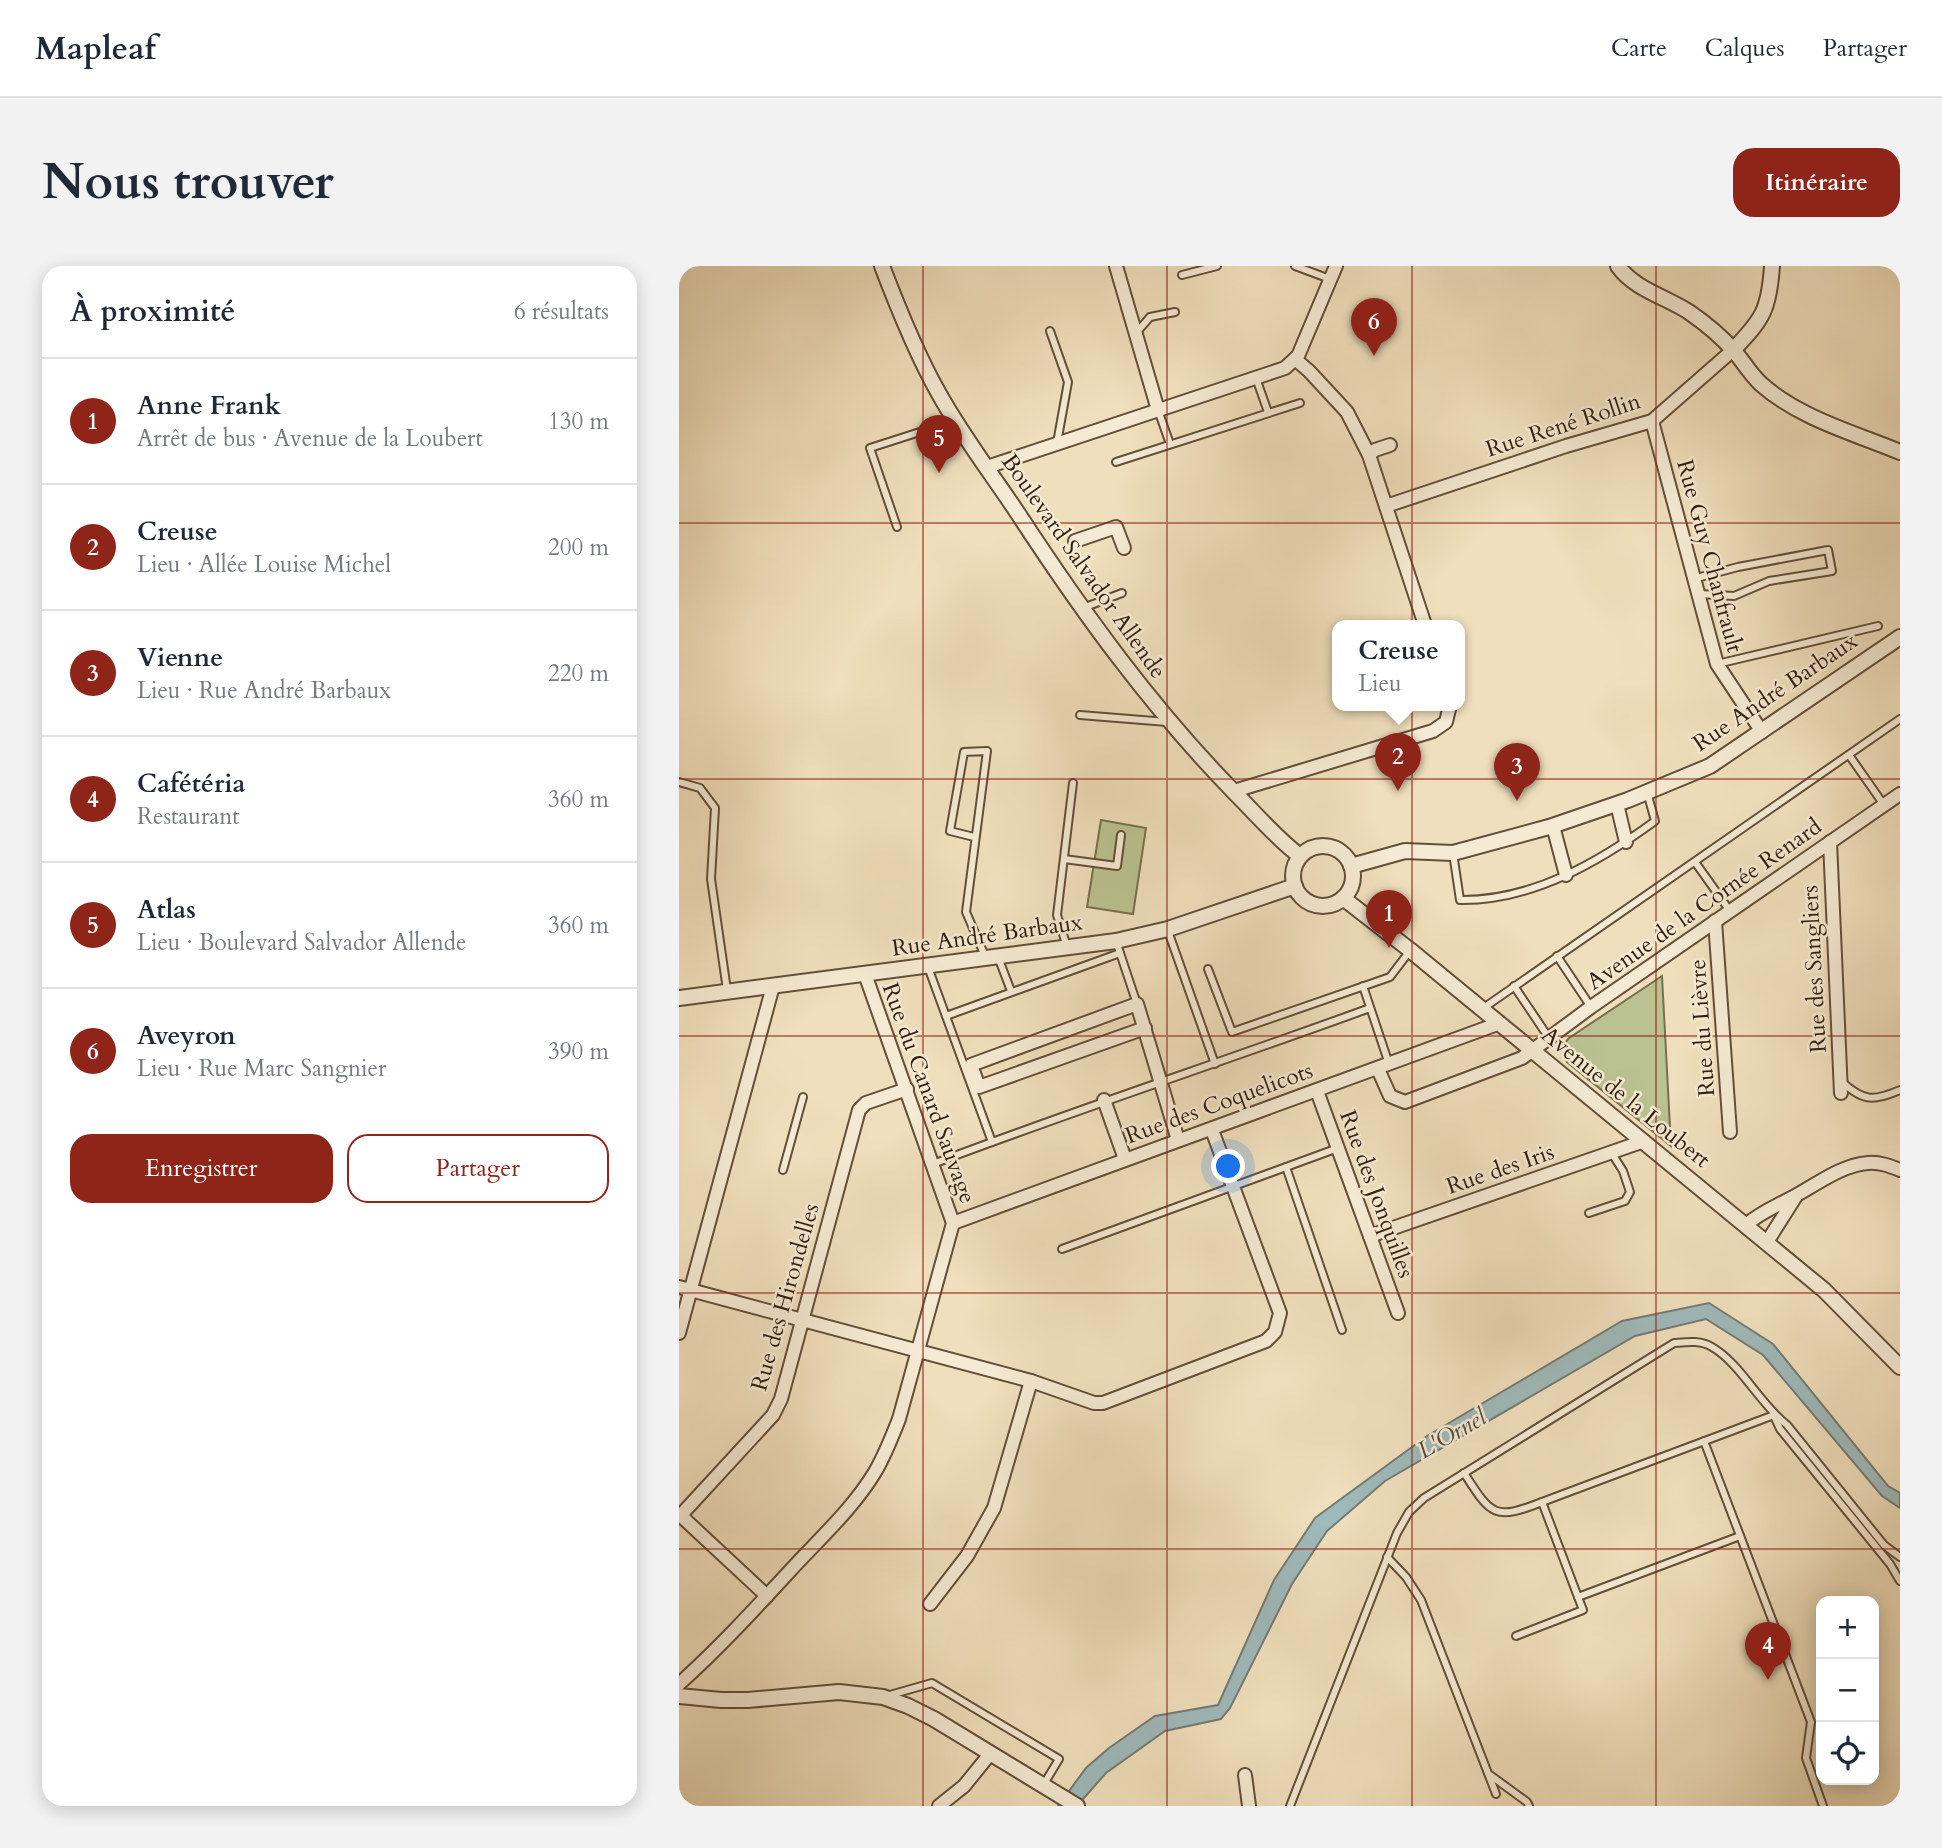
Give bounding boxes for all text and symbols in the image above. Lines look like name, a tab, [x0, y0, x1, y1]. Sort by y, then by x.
text: Mapleaf	[35, 26, 156, 71]
text: Carte	[1611, 32, 1667, 65]
text: Calques	[1705, 32, 1785, 65]
text: Partager	[1823, 32, 1907, 65]
button: Itinéraire	[1733, 148, 1900, 217]
text: Nous trouver	[42, 149, 334, 216]
text: À proximité	[70, 291, 235, 332]
text: 6 résultats	[514, 296, 609, 327]
pin: 6	[1351, 298, 1397, 356]
street label: Rue René Rollin	[1482, 385, 1644, 465]
text: Anne Frank	[137, 388, 281, 423]
text: 1	[87, 406, 99, 437]
text: 130 m	[548, 406, 609, 437]
pin: 5	[916, 415, 962, 473]
text: Arrêt de bus · Avenue de la Loubert	[137, 423, 483, 454]
street label: Boulevard Salvador Allende	[995, 447, 1173, 685]
street label: Rue Guy Chanfrault	[1669, 456, 1751, 656]
text: Creuse	[137, 514, 218, 549]
text: 2	[87, 532, 99, 563]
text: 200 m	[548, 532, 609, 563]
text: Lieu · Allée Louise Michel	[137, 549, 391, 580]
popup	[1332, 620, 1465, 711]
street label: Rue André Barbaux	[1687, 625, 1864, 759]
text: Creuse	[1358, 633, 1439, 668]
text: Vienne	[137, 640, 223, 675]
text: 3	[87, 658, 99, 689]
text: 220 m	[548, 658, 609, 689]
text: Lieu	[1358, 668, 1402, 699]
text: Lieu · Rue André Barbaux	[137, 675, 391, 706]
pin: 2	[1375, 733, 1421, 791]
pin: 3	[1494, 743, 1540, 801]
text: Cafétéria	[137, 766, 246, 801]
text: 4	[87, 784, 99, 815]
text: 360 m	[548, 784, 609, 815]
text: Restaurant	[137, 801, 240, 832]
street label: Avenue de la Cornée Renard	[1580, 811, 1828, 997]
street label: Rue des Sangliers	[1794, 884, 1834, 1054]
pin: 1	[1366, 890, 1412, 948]
text: Atlas	[137, 892, 196, 927]
street label: Rue André Barbaux	[890, 906, 1085, 964]
text: 5	[87, 910, 99, 941]
text: 360 m	[548, 910, 609, 941]
text: Lieu · Boulevard Salvador Allende	[137, 927, 466, 958]
street label: Rue du Lièvre	[1682, 958, 1722, 1098]
street label: Rue du Canard Sauvage	[875, 978, 983, 1208]
text: Aveyron	[137, 1018, 236, 1053]
street label: Avenue de la Loubert	[1535, 1019, 1717, 1175]
text: 6	[87, 1036, 99, 1067]
text: 390 m	[548, 1036, 609, 1067]
text: Lieu · Rue Marc Sangnier	[137, 1053, 386, 1084]
street label: Rue des Coquelicots	[1121, 1055, 1317, 1151]
street label: Rue des Jonquilles	[1332, 1106, 1422, 1282]
button: Enregistrer	[70, 1134, 333, 1203]
button: Partager	[347, 1134, 609, 1203]
street label: Rue des Iris	[1442, 1136, 1558, 1202]
your location	[1211, 1149, 1245, 1183]
street label: Rue des Hirondelles	[743, 1200, 827, 1394]
water label: L'Ornel	[1411, 1400, 1494, 1467]
map controls	[1816, 1596, 1879, 1785]
button: +	[1816, 1596, 1879, 1659]
pin: 4	[1745, 1622, 1791, 1680]
button: −	[1816, 1659, 1879, 1722]
button: locate	[1816, 1722, 1879, 1785]

